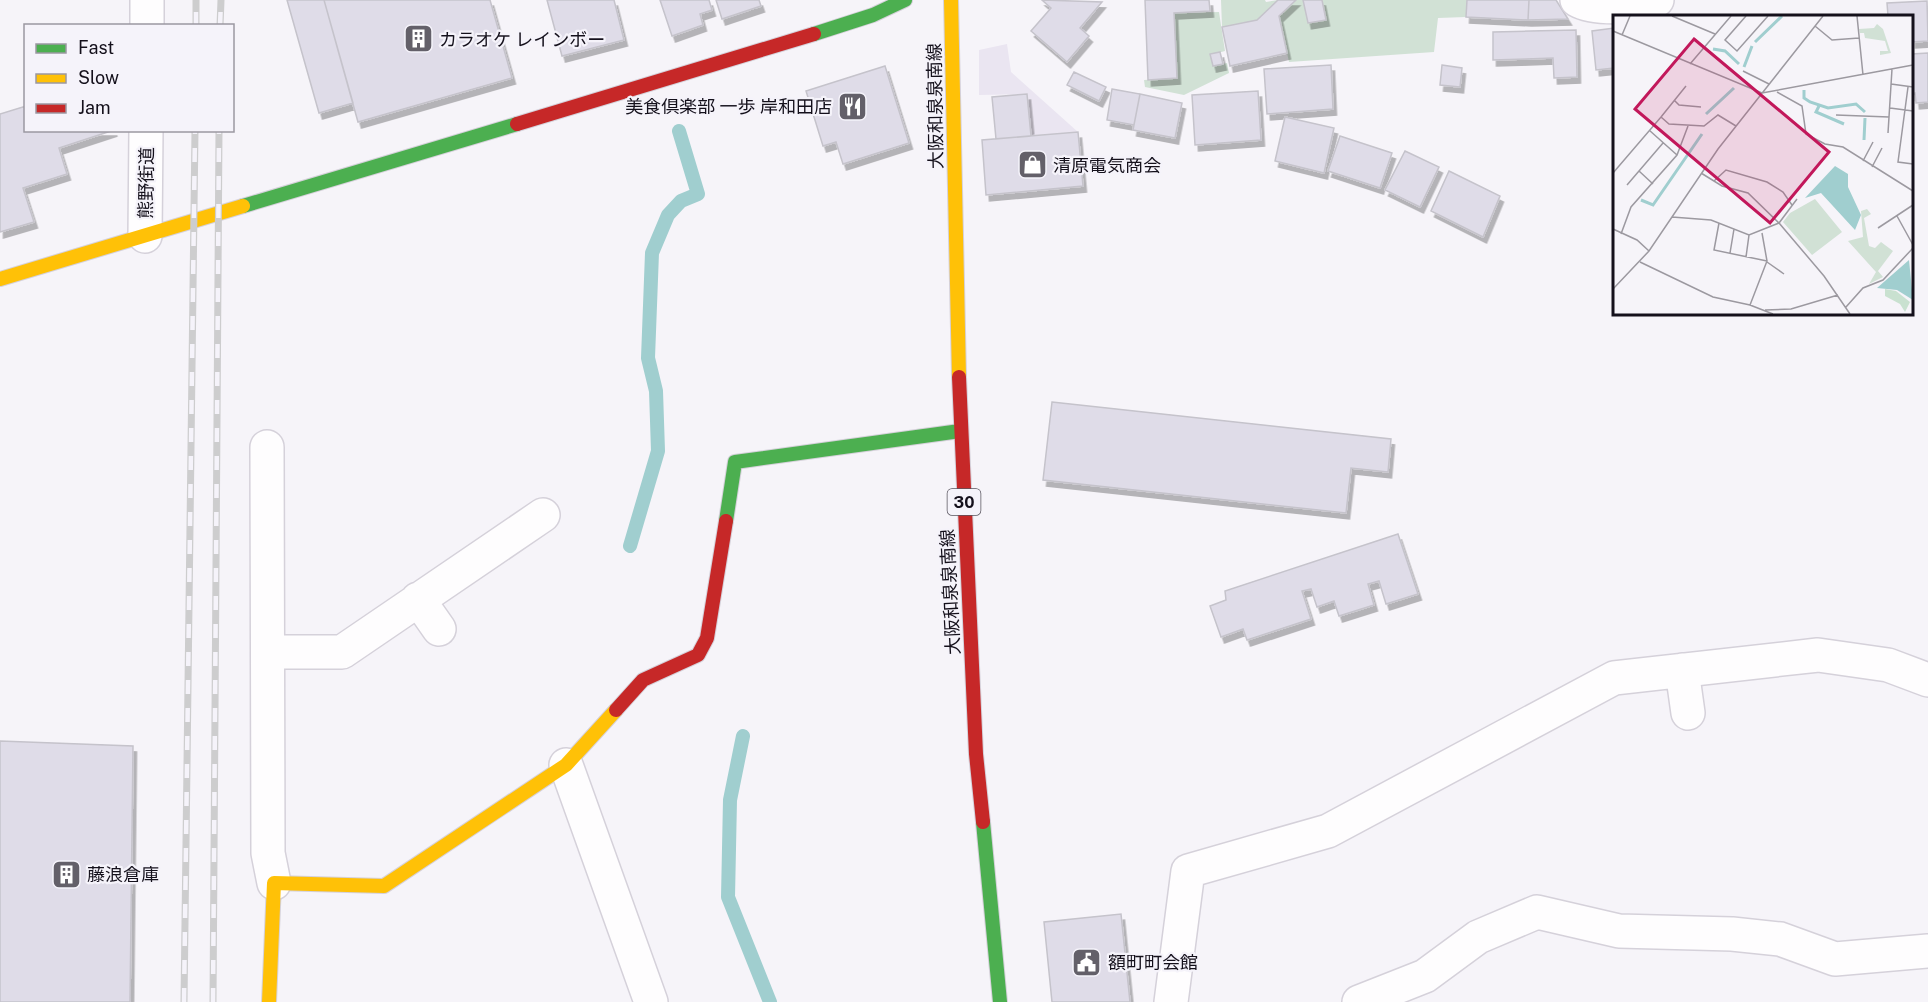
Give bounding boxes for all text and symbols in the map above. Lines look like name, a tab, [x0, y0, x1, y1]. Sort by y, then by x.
inset map	[1613, 15, 1913, 315]
building icon: カラオケ レインボー	[402, 23, 434, 55]
legend	[24, 24, 234, 132]
place label: カラオケ レインボー	[439, 29, 605, 50]
text: Fast	[78, 37, 114, 58]
street label: 大阪和泉泉南線	[923, 43, 947, 169]
text: Slow	[78, 67, 119, 88]
restaurant icon: 美食倶楽部 一歩 岸和田店	[837, 90, 869, 122]
place label: 美食倶楽部 一歩 岸和田店	[625, 96, 832, 117]
text: Jam	[78, 97, 111, 118]
street label: 熊野街道	[135, 147, 157, 219]
shop icon: 清原電気商会	[1016, 149, 1048, 181]
place label: 清原電気商会	[1053, 155, 1161, 176]
road number: 30	[948, 489, 980, 515]
street label: 大阪和泉泉南線	[936, 529, 964, 655]
building icon: 藤浪倉庫	[50, 858, 82, 890]
place label: 藤浪倉庫	[87, 864, 159, 885]
public building icon: 額町町会館	[1071, 946, 1103, 978]
place label: 額町町会館	[1108, 952, 1198, 973]

